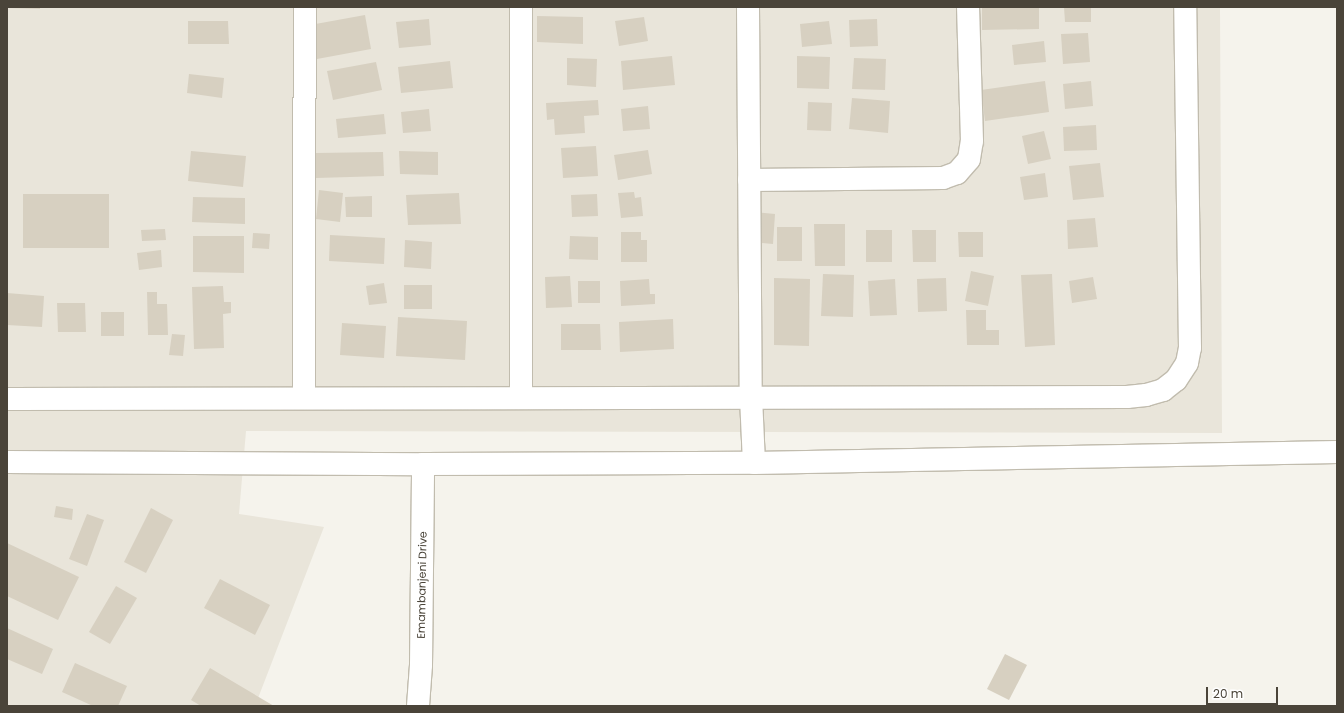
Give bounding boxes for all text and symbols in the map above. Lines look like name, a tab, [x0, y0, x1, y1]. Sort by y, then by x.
street label: Emambanjeni Drive	[414, 531, 430, 639]
scale bar	[1208, 679, 1280, 705]
text: 20 m	[1213, 685, 1243, 702]

